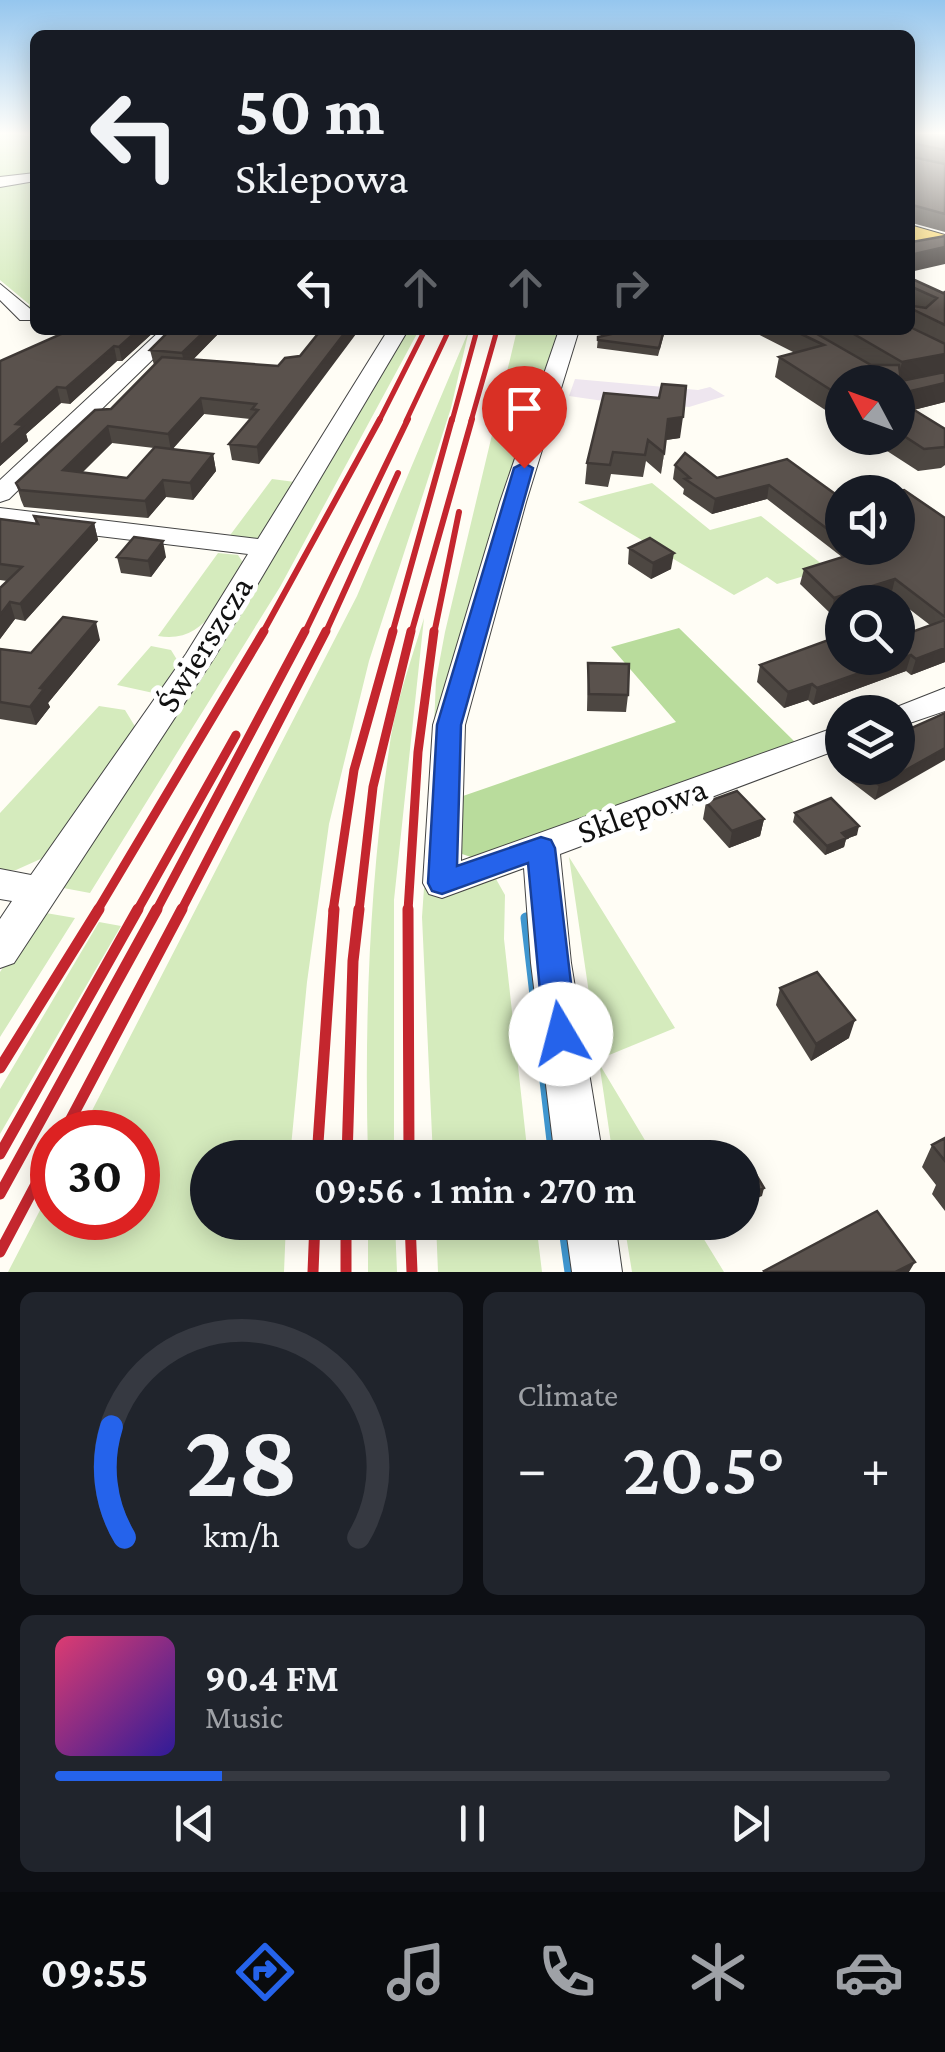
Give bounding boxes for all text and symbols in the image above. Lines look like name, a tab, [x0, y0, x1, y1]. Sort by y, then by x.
icon: left	[70, 70, 200, 200]
text: 50 m	[235, 71, 385, 149]
text: Sklepowa	[235, 153, 409, 203]
icon: left	[288, 260, 343, 315]
icon: ahead	[393, 260, 448, 315]
icon: ahead	[498, 260, 553, 315]
icon: right	[603, 260, 658, 315]
north arrow	[825, 365, 915, 455]
map controls	[825, 365, 915, 785]
pin	[482, 366, 567, 469]
icon: arrive	[497, 381, 552, 436]
button: sound	[825, 475, 915, 565]
street label: Świerszcza	[147, 569, 261, 719]
button: search	[825, 585, 915, 675]
button: layers	[825, 695, 915, 785]
street label: Sklepowa	[572, 769, 712, 851]
position arrow	[509, 982, 613, 1086]
speed limit sign: 30	[30, 1110, 160, 1240]
text: 09:56 · 1 min · 270 m	[314, 1169, 636, 1211]
text: Climate	[518, 1377, 618, 1413]
text: 28	[184, 1402, 298, 1517]
text: 20.5°	[623, 1427, 785, 1510]
text: −	[518, 1438, 547, 1499]
text: +	[861, 1438, 890, 1499]
text: km/h	[203, 1515, 280, 1555]
text: 90.4 FM	[205, 1657, 339, 1699]
text: Music	[205, 1699, 283, 1735]
icon: previous	[167, 1796, 222, 1851]
icon: pause	[445, 1796, 500, 1851]
icon: next	[723, 1796, 778, 1851]
icon: directions	[230, 1937, 300, 2007]
icon: music	[381, 1937, 451, 2007]
icon: phone	[532, 1937, 602, 2007]
icon: climate	[683, 1937, 753, 2007]
icon: car	[834, 1937, 904, 2007]
text: 09:55	[41, 1947, 148, 1997]

